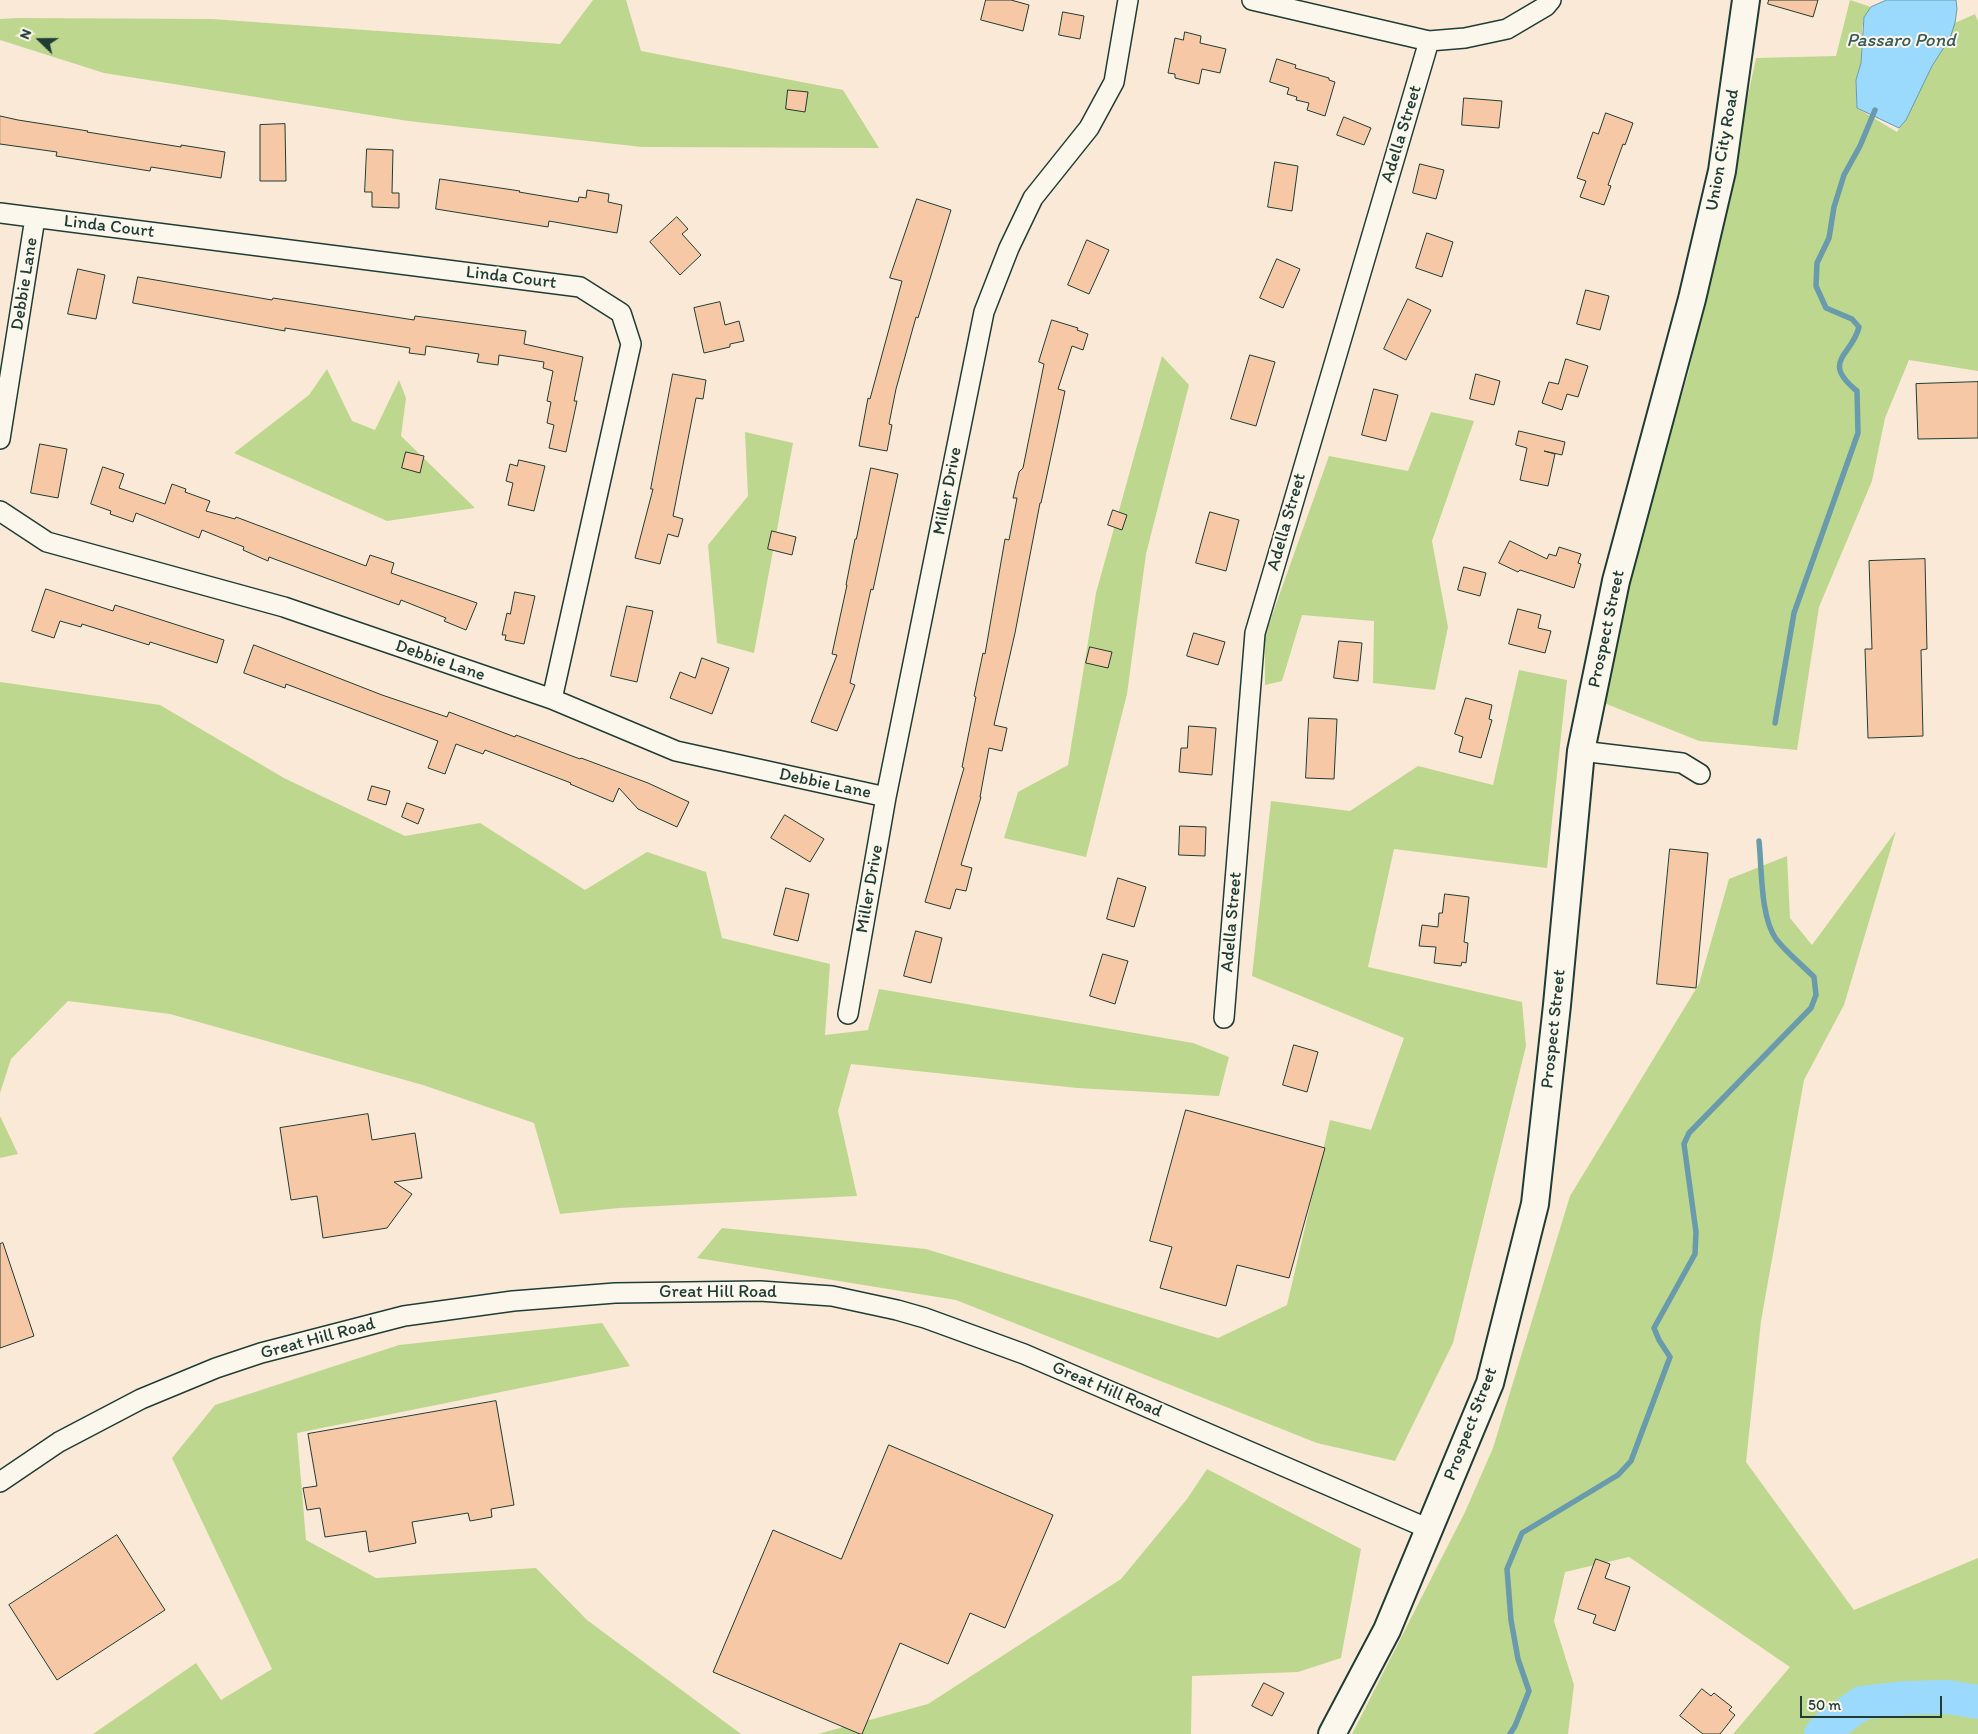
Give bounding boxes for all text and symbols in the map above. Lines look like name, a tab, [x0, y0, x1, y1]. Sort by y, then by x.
north arrow	[15, 15, 65, 65]
text: N	[16, 27, 35, 42]
water label: Passaro Pond	[1847, 30, 1955, 52]
street label: Adella Street	[1377, 83, 1427, 185]
street label: Union City Road	[1702, 87, 1744, 213]
street label: Linda Court	[63, 211, 155, 243]
street label: Debbie Lane	[7, 236, 43, 332]
street label: Linda Court	[465, 262, 557, 294]
street label: Miller Drive	[929, 445, 967, 537]
street label: Adella Street	[1263, 471, 1311, 573]
street label: Prospect Street	[1584, 568, 1630, 690]
street label: Debbie Lane	[392, 636, 488, 686]
street label: Debbie Lane	[777, 764, 873, 804]
street label: Miller Drive	[852, 843, 888, 935]
street label: Adella Street	[1217, 871, 1247, 973]
street label: Prospect Street	[1537, 968, 1571, 1090]
street label: Great Hill Road	[659, 1281, 777, 1303]
street label: Great Hill Road	[258, 1313, 378, 1365]
street label: Great Hill Road	[1049, 1357, 1165, 1423]
street label: Prospect Street	[1440, 1364, 1502, 1484]
scale bar	[1803, 1686, 1946, 1718]
text: 50 m	[1808, 1696, 1841, 1714]

